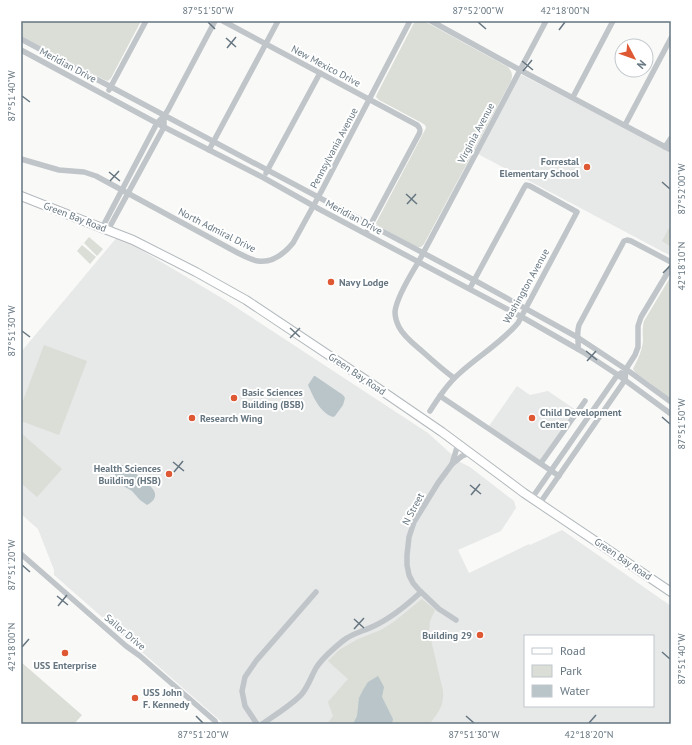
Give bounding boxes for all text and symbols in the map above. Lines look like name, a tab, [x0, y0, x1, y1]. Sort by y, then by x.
text: 87°51'50"W	[182, 4, 234, 17]
text: 87°52'00"W	[452, 4, 504, 17]
text: 42°18'00"N	[540, 4, 590, 17]
north arrow	[614, 38, 654, 78]
street label: New Mexico Drive	[289, 42, 363, 90]
street label: Meridian Drive	[37, 45, 99, 85]
text: N	[634, 57, 649, 72]
text: 87°51'40"W	[5, 70, 18, 122]
street label: Virginia Avenue	[454, 101, 497, 166]
street label: Pennsylvania Avenue	[307, 105, 361, 191]
place label: Forrestal Elementary School	[500, 155, 579, 180]
marker: Forrestal Elementary School	[582, 162, 592, 172]
text: 87°52'00"W	[675, 163, 688, 215]
street label: Meridian Drive	[323, 197, 385, 237]
street label: Green Bay Road	[42, 199, 108, 235]
street label: North Admiral Drive	[176, 205, 258, 255]
text: 42°18'10"N	[675, 241, 688, 291]
street label: Washington Avenue	[500, 246, 552, 326]
place label: Navy Lodge	[339, 276, 389, 289]
marker: Navy Lodge	[326, 277, 336, 287]
text: 87°51'30"W	[5, 305, 18, 357]
street label: Green Bay Road	[326, 350, 388, 398]
place label: Basic Sciences Building (BSB)	[242, 386, 304, 411]
marker: Basic Sciences Building (BSB)	[229, 393, 239, 403]
text: 87°51'50"W	[675, 398, 688, 450]
place label: Child Development Center	[540, 406, 622, 431]
place label: Research Wing	[200, 412, 263, 425]
marker: Research Wing	[187, 413, 197, 423]
marker: Child Development Center	[527, 413, 537, 423]
place label: Health Sciences Building (HSB)	[94, 462, 161, 487]
marker: Health Sciences Building (HSB)	[164, 469, 174, 479]
street label: N Street	[399, 490, 427, 527]
street label: Green Bay Road	[592, 535, 654, 583]
text: 87°51'20"W	[5, 539, 18, 591]
street label: Sailor Drive	[102, 611, 148, 653]
text: 42°18'00"N	[5, 622, 18, 672]
place label: Building 29	[422, 629, 472, 642]
marker: Building 29	[475, 630, 485, 640]
text: 87°51'40"W	[675, 633, 688, 685]
legend	[524, 635, 654, 707]
text: Road	[560, 643, 585, 658]
marker: USS Enterprise	[60, 648, 70, 658]
place label: USS Enterprise	[34, 659, 97, 672]
text: Park	[560, 663, 582, 678]
text: Water	[560, 683, 590, 698]
place label: USS John F. Kennedy	[143, 686, 190, 711]
marker: USS John F. Kennedy	[130, 693, 140, 703]
text: 87°51'20"W	[177, 728, 229, 741]
text: 87°51'30"W	[448, 728, 500, 741]
text: 42°18'20"N	[564, 728, 614, 741]

